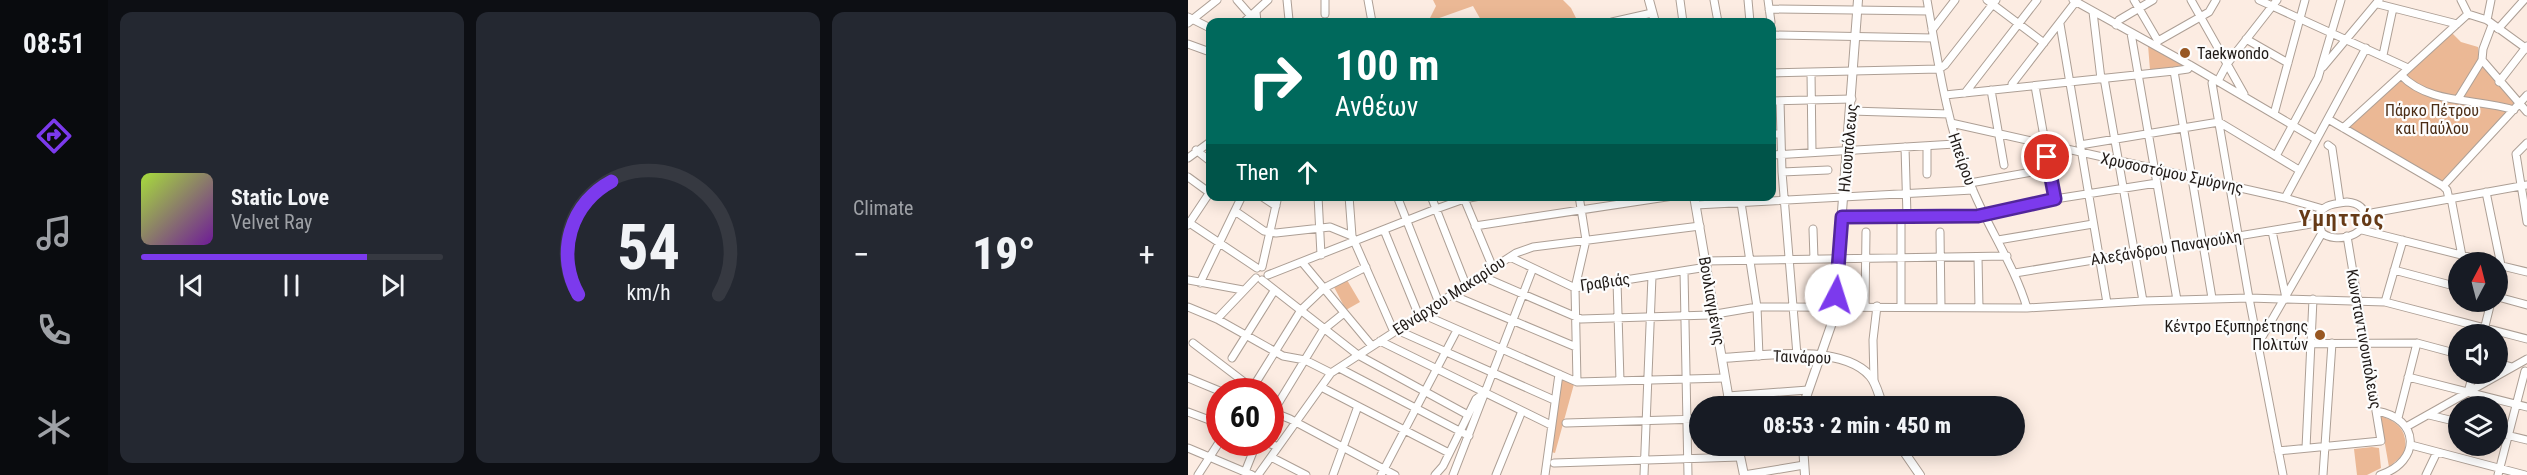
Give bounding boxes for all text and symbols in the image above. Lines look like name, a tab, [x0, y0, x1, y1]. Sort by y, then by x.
text: 08:51	[23, 28, 85, 60]
text: 100 m	[1335, 41, 1440, 90]
icon: right	[1236, 42, 1314, 120]
place label: Taekwondo	[2197, 44, 2269, 63]
marker: Taekwondo	[2178, 46, 2192, 60]
text: Ανθέων	[1335, 91, 1418, 123]
park label: Πάρκο Πέτρου και Παύλου	[2385, 101, 2479, 138]
street label: Ηλιουπόλεως	[1835, 103, 1861, 193]
icon: directions	[33, 115, 75, 157]
street label: Ηπείρου	[1944, 130, 1980, 188]
pin	[2021, 131, 2072, 182]
icon: arrive	[2030, 140, 2063, 173]
street label: Χρυσοστόμου Σμύρνης	[2099, 149, 2245, 197]
icon: ahead	[1291, 156, 1324, 189]
text: Then	[1236, 160, 1279, 185]
text: Static Love	[231, 185, 329, 210]
text: Climate	[853, 196, 913, 220]
district label: Υμηττός	[2299, 206, 2385, 231]
text: Velvet Ray	[231, 210, 312, 234]
text: 54	[616, 211, 680, 284]
icon: music	[33, 212, 75, 254]
text: 19°	[972, 227, 1036, 280]
street label: Αλεξάνδρου Παναγούλη	[2089, 227, 2243, 269]
text: −	[853, 235, 870, 274]
text: +	[1139, 235, 1155, 274]
north arrow	[2448, 252, 2508, 312]
map controls	[2448, 252, 2508, 456]
street label: Εθνάρχου Μακαρίου	[1389, 253, 1509, 339]
street label: Βουλιαγμένης	[1695, 255, 1729, 347]
position arrow	[1804, 263, 1868, 327]
street label: Κωνσταντινουπόλεως	[2342, 268, 2386, 410]
icon: previous	[175, 269, 208, 302]
icon: pause	[275, 269, 308, 302]
icon: next	[376, 269, 409, 302]
street label: Γραβιάς	[1579, 269, 1631, 295]
text: km/h	[626, 280, 670, 305]
icon: phone	[33, 309, 75, 351]
place label: Κέντρο Εξυπηρέτησης Πολιτών	[2165, 317, 2308, 354]
button: sound	[2448, 324, 2508, 384]
marker: Κέντρο Εξυπηρέτησης Πολιτών	[2313, 328, 2327, 342]
street label: Ταινάρου	[1772, 346, 1832, 368]
speed limit sign: 60	[1206, 378, 1284, 456]
button: layers	[2448, 396, 2508, 456]
icon: climate	[33, 406, 75, 448]
text: 08:53 · 2 min · 450 m	[1763, 413, 1951, 438]

